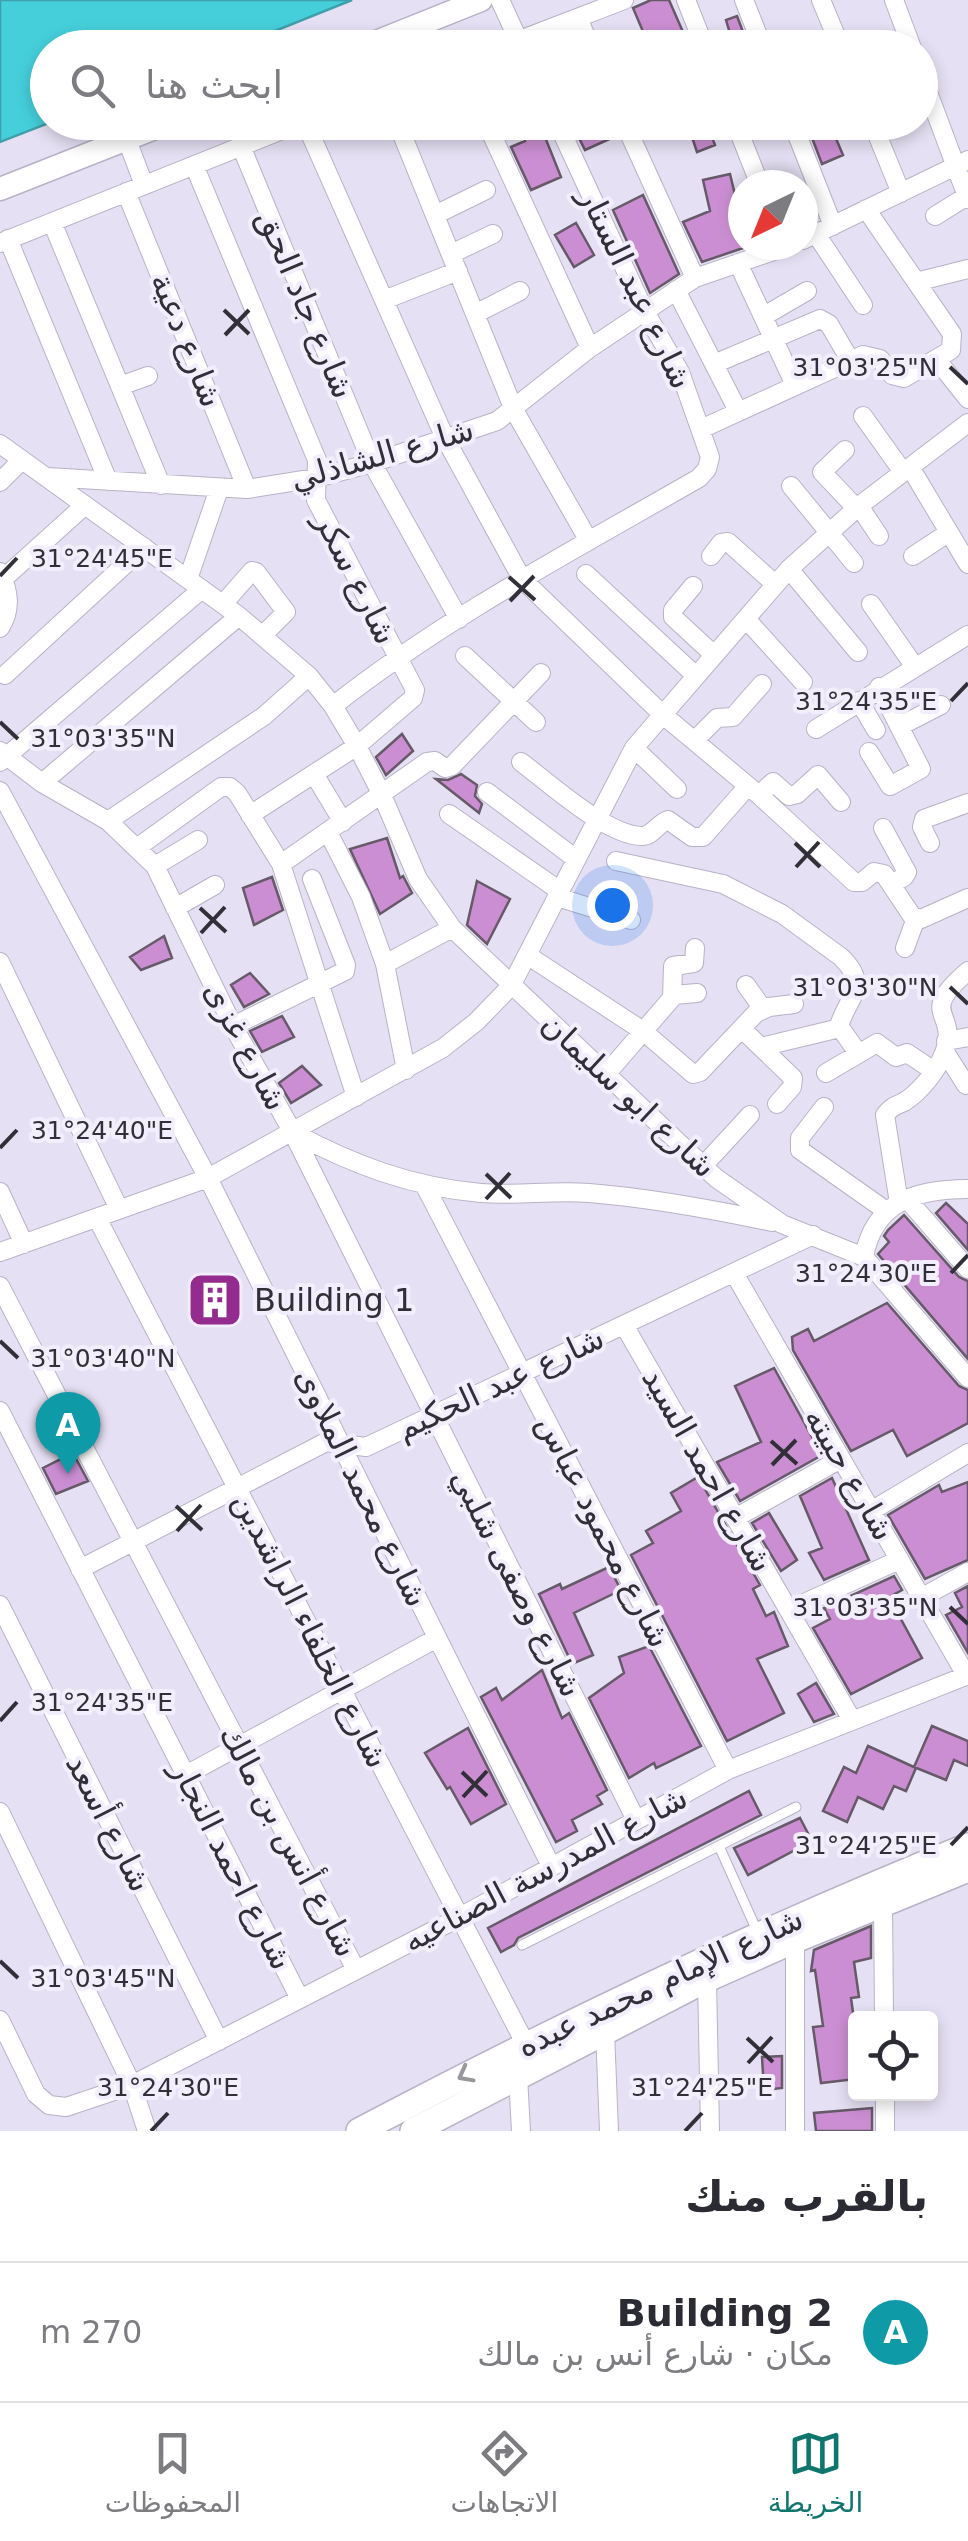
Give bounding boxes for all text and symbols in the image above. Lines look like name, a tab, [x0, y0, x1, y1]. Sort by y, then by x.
search box	[30, 30, 938, 140]
icon: search	[65, 58, 120, 113]
text: ابحث هنا	[145, 63, 283, 107]
north arrow	[728, 170, 818, 260]
street label: شارع عبد الستار	[570, 179, 701, 395]
street label: شارع جاد الحق	[249, 204, 363, 404]
street label: شارع دعية	[143, 267, 231, 413]
text: 31°03'25"N	[792, 353, 938, 382]
street label: شارع الشاذلي	[286, 410, 478, 498]
street label: شارع سكر	[306, 504, 405, 651]
text: 31°24'45"E	[31, 544, 173, 573]
text: 31°24'35"E	[795, 687, 937, 716]
text: 31°03'35"N	[30, 724, 176, 753]
your location	[587, 880, 638, 931]
text: 31°03'30"N	[792, 973, 938, 1002]
street label: شارع غزى	[196, 975, 296, 1117]
street label: شارع ابو سليمان	[534, 1005, 724, 1185]
text: 31°24'40"E	[31, 1116, 173, 1145]
text: 31°24'30"E	[795, 1259, 937, 1288]
building icon: Building 1	[185, 1270, 245, 1330]
place label: Building 1	[254, 1281, 414, 1319]
street label: شارع عبد الحكيم	[390, 1318, 610, 1448]
text: 31°03'40"N	[30, 1344, 176, 1373]
street label: شارع محمد الملاوى	[288, 1361, 436, 1613]
street label: شارع احمد السيد	[634, 1361, 782, 1579]
pin: A	[36, 1392, 100, 1474]
street label: شارع حبيته	[797, 1401, 903, 1547]
street label: شارع محمود عباس	[529, 1408, 679, 1654]
street label: شارع وصفى شلبي	[443, 1463, 591, 1703]
street label: شارع الخلفاء الراشدين	[225, 1486, 397, 1774]
text: 31°03'35"N	[792, 1593, 938, 1622]
text: 31°24'35"E	[31, 1688, 173, 1717]
street label: شارع أنس بن مالك	[212, 1718, 368, 1963]
street label: شارع أسعد	[58, 1747, 162, 1898]
street label: شارع احمد النجار	[162, 1752, 301, 1976]
street label: شارع المدرسة الصناعيه	[396, 1778, 694, 1960]
text: 31°24'25"E	[795, 1831, 937, 1860]
street label: شارع الإمام محمد عبده	[511, 1899, 809, 2065]
text: 31°03'45"N	[30, 1964, 176, 1993]
map controls	[848, 2011, 938, 2101]
button: locate	[848, 2011, 938, 2101]
one-way arrow	[458, 2063, 476, 2082]
text: 31°24'30"E	[97, 2073, 239, 2102]
text: 31°24'25"E	[631, 2073, 773, 2102]
text: بالقرب منك	[685, 2172, 928, 2221]
text: Building 2	[617, 2291, 833, 2335]
text: 270 m	[40, 2313, 142, 2351]
text: A	[883, 2313, 908, 2351]
text: مكان · شارع أنس بن مالك	[477, 2335, 833, 2373]
tab: المحفوظات	[105, 2426, 241, 2519]
tab: الاتجاهات	[451, 2426, 558, 2519]
tab: الخريطة	[768, 2426, 863, 2519]

